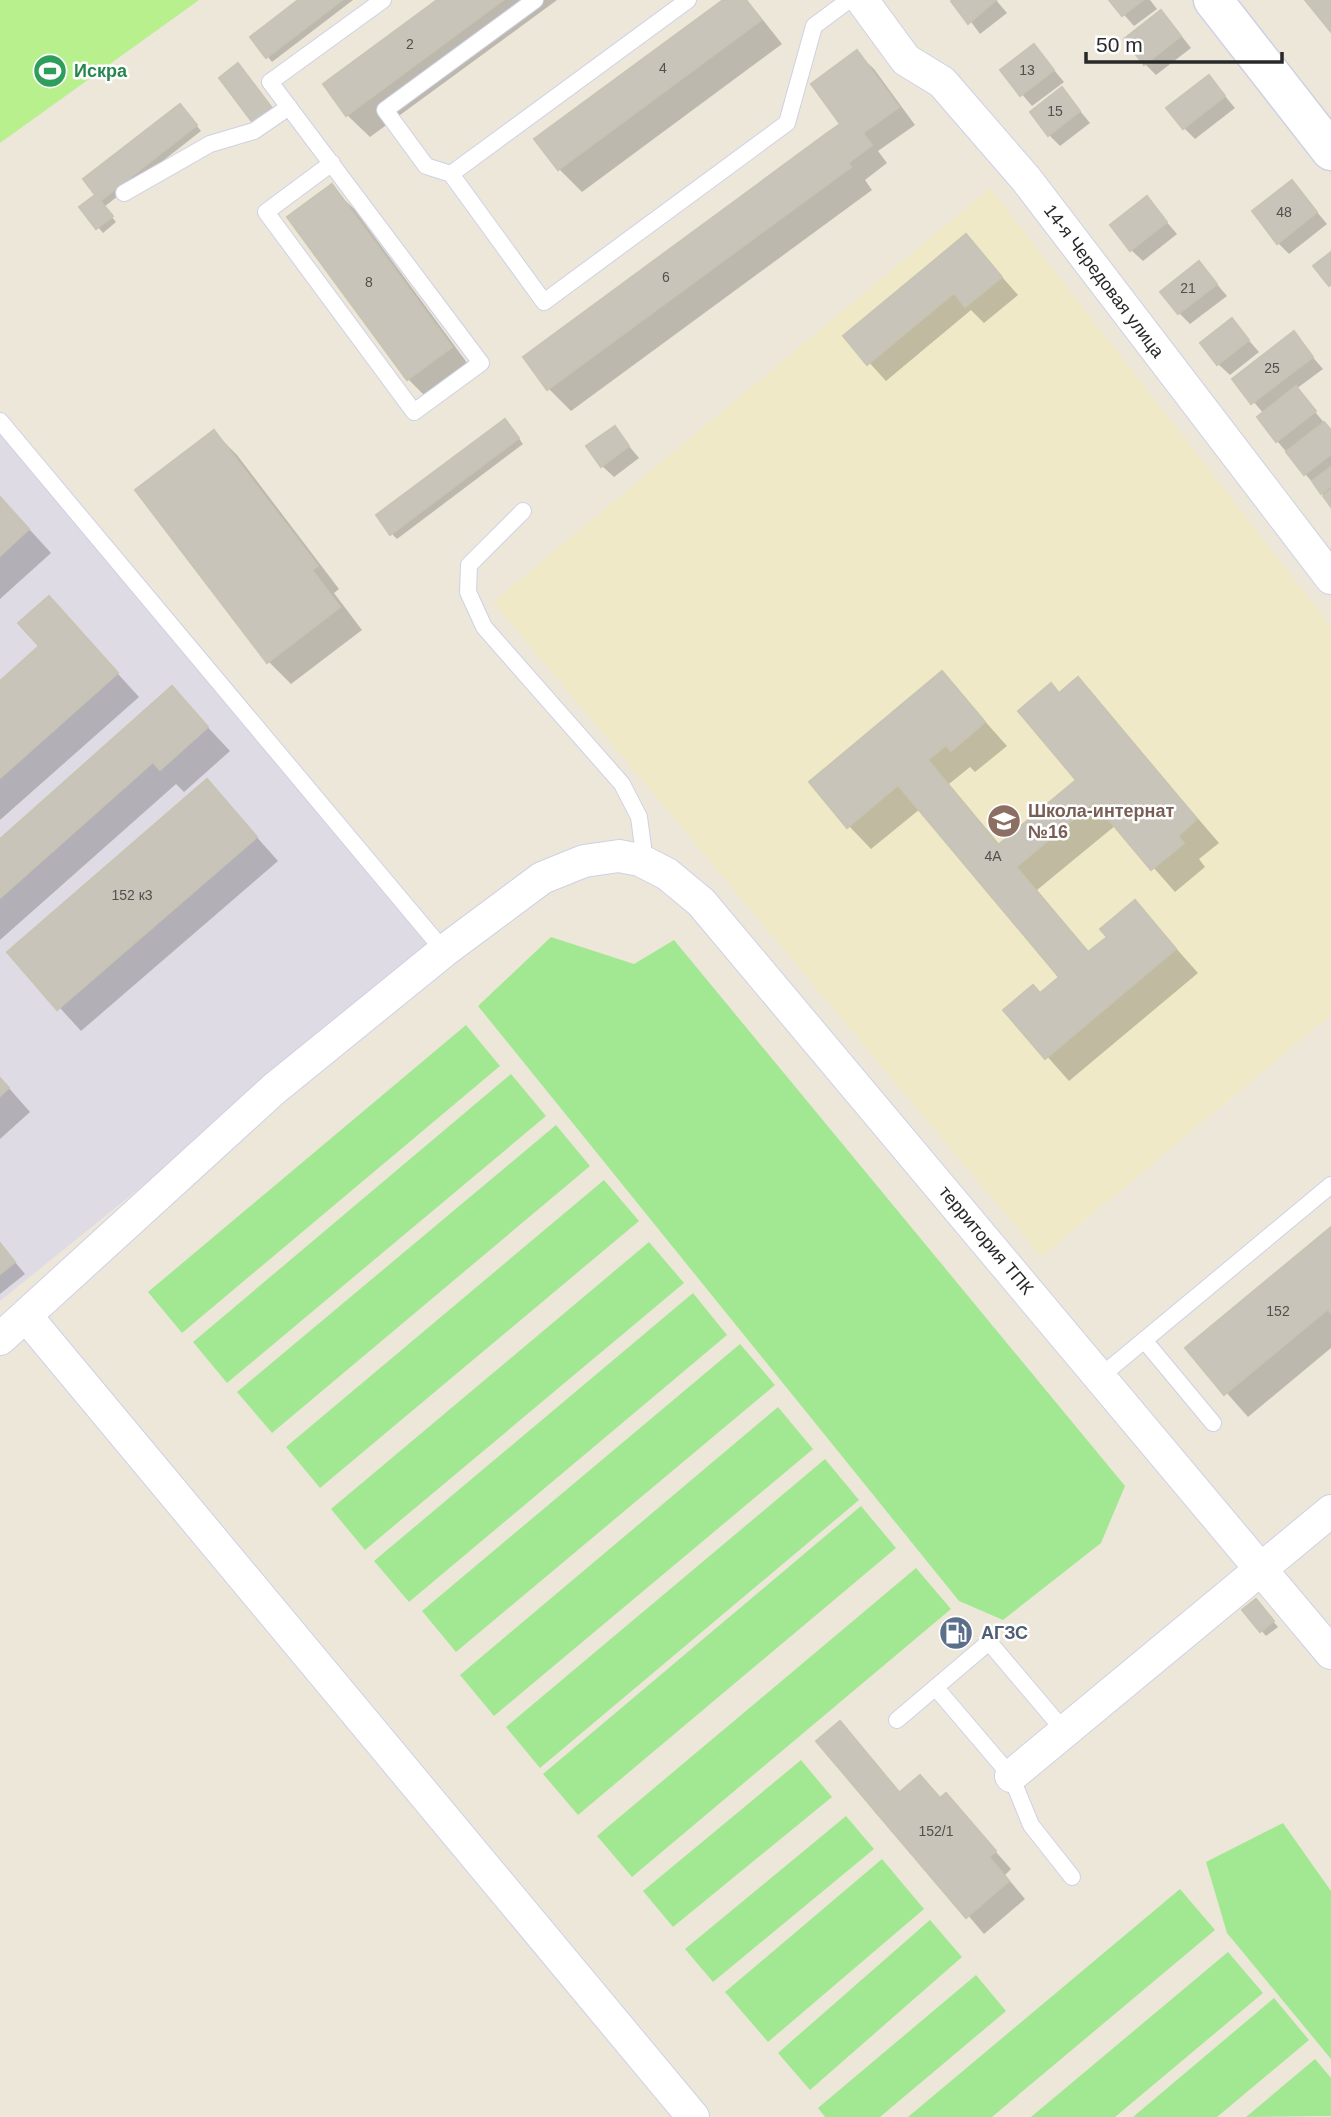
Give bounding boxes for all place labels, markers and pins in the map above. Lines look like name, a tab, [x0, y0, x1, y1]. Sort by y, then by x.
sports icon: Искра	[31, 52, 69, 90]
place label: Искра	[74, 61, 128, 81]
place label: Школа-интернат №16	[1028, 801, 1174, 842]
school or university icon: Школа-интернат №16	[985, 802, 1023, 840]
fuel station icon: АГЗС	[937, 1614, 975, 1652]
place label: АГЗС	[981, 1623, 1028, 1643]

